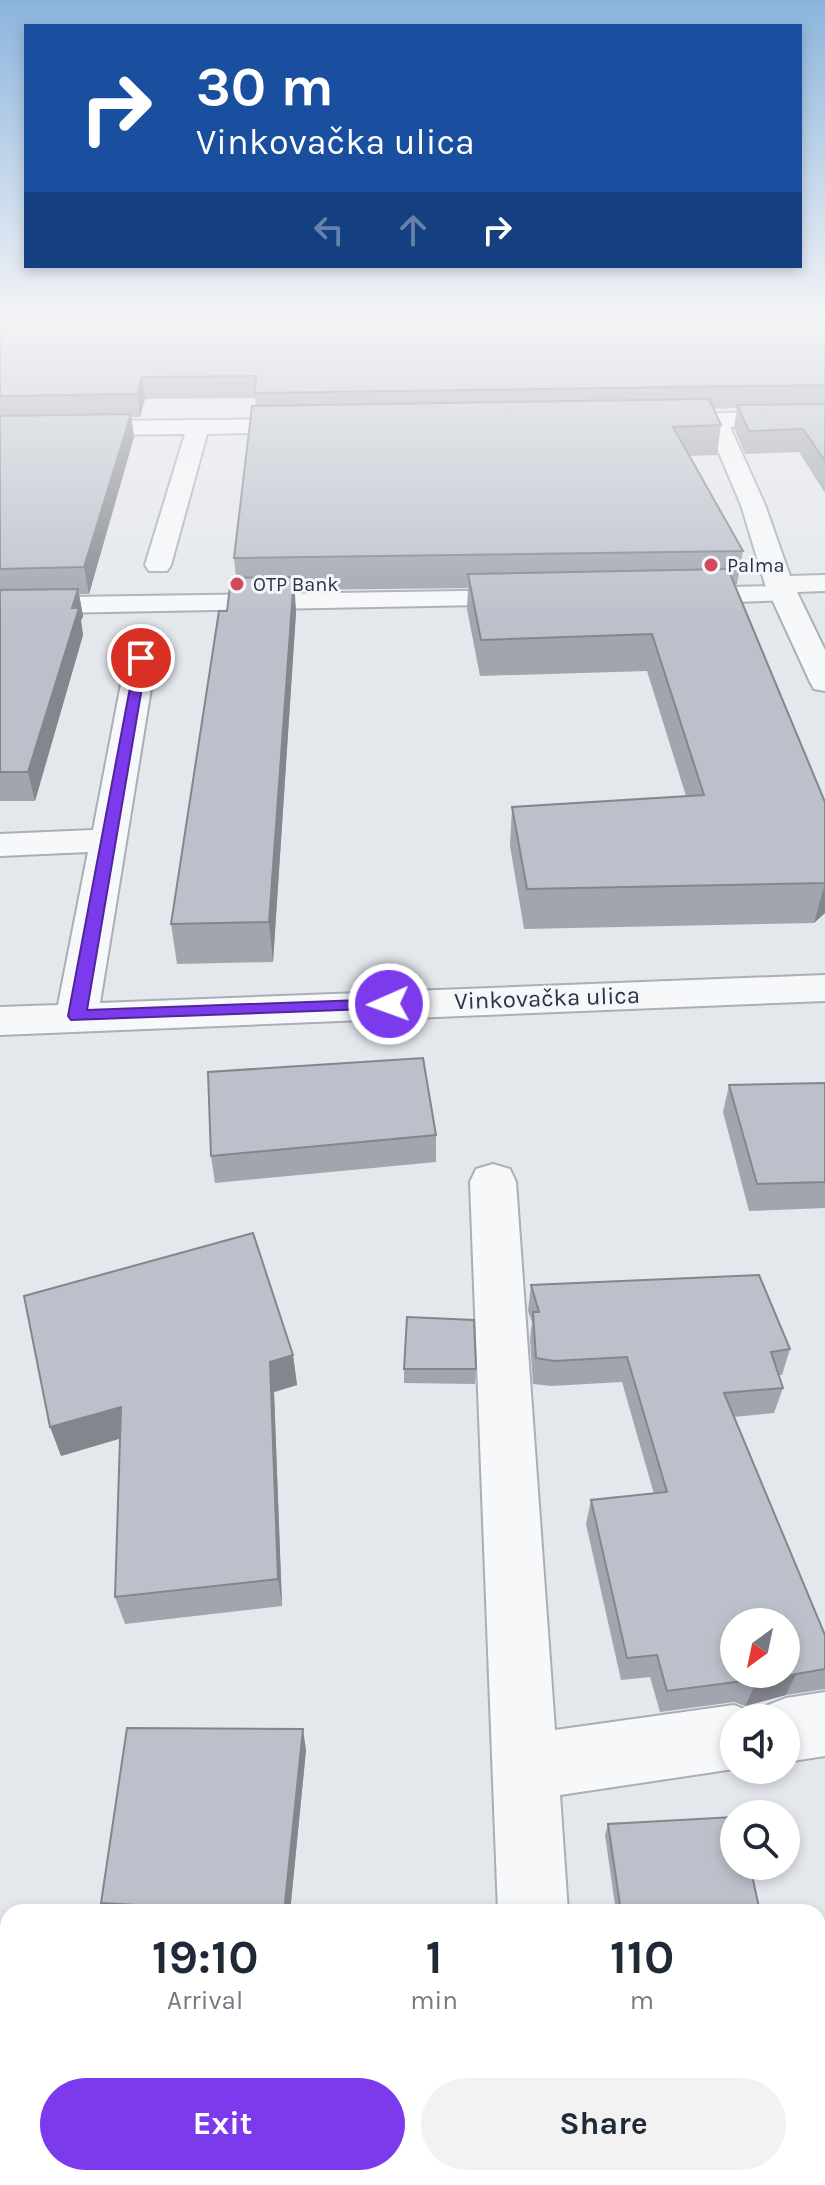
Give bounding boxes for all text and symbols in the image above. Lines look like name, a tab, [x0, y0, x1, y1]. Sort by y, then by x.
text: 30 m	[196, 54, 334, 119]
icon: right	[64, 56, 168, 160]
text: Vinkovačka ulica	[196, 121, 475, 163]
icon: left	[307, 208, 351, 252]
icon: ahead	[391, 208, 435, 252]
icon: right	[475, 208, 519, 252]
place label: Palma	[727, 554, 784, 577]
marker: Palma	[702, 556, 720, 574]
place label: OTP Bank	[253, 573, 339, 596]
marker: OTP Bank	[228, 575, 246, 593]
pin	[107, 624, 175, 692]
icon: arrive	[119, 636, 163, 680]
position arrow	[347, 962, 431, 1046]
street label: Vinkovačka ulica	[454, 981, 640, 1015]
north arrow	[720, 1608, 800, 1688]
map controls	[720, 1608, 800, 1880]
button: sound	[720, 1704, 800, 1784]
button: search	[720, 1800, 800, 1880]
text: 19:10	[152, 1929, 259, 1985]
text: 1	[426, 1929, 443, 1985]
text: 110	[610, 1929, 674, 1985]
text: Arrival	[167, 1985, 243, 2016]
text: min	[410, 1985, 458, 2016]
text: m	[630, 1985, 654, 2016]
button: Exit	[40, 2078, 405, 2170]
button: Share	[421, 2078, 786, 2170]

